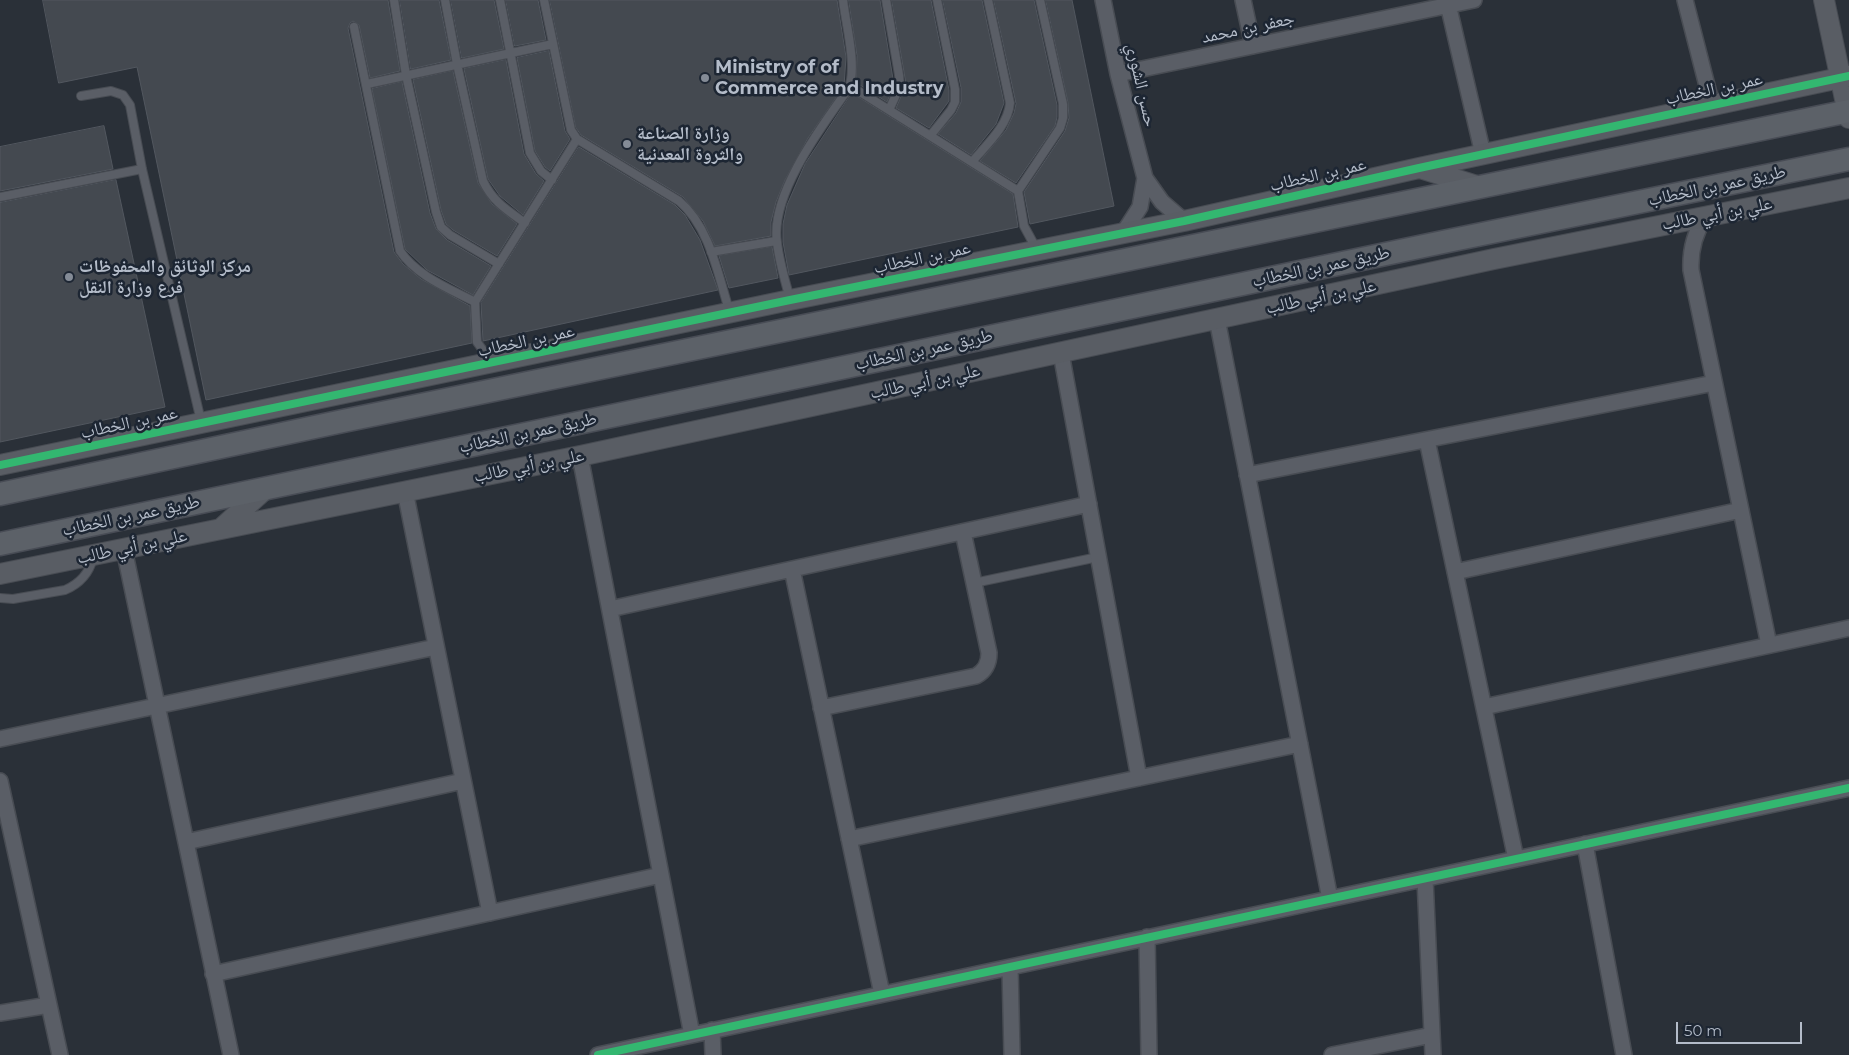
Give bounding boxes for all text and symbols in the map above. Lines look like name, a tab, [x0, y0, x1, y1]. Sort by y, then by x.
street label: جعفر بن محمد	[1200, 8, 1296, 48]
street label: حسن الشوري	[1121, 41, 1161, 129]
place label: Ministry of of Commerce and Industry	[715, 57, 944, 100]
street label: عمر بن الخطاب	[1664, 68, 1764, 110]
marker: Ministry of of Commerce and Industry	[699, 72, 711, 84]
place label: وزارة الصناعة والثروة المعدنية	[637, 123, 743, 166]
marker: وزارة الصناعة والثروة المعدنية	[621, 138, 633, 150]
street label: عمر بن الخطاب	[1268, 153, 1368, 197]
street label: طريق عمر بن الخطاب	[1646, 161, 1788, 211]
street label: علي بن أبي طالب	[1660, 193, 1774, 235]
street label: عمر بن الخطاب	[872, 237, 972, 279]
street label: طريق عمر بن الخطاب	[1250, 242, 1392, 292]
place label: مركز الوثائق والمحفوظات فرع وزارة النقل	[79, 256, 251, 298]
marker: مركز الوثائق والمحفوظات فرع وزارة النقل	[63, 271, 75, 283]
street label: علي بن أبي طالب	[1264, 275, 1378, 319]
street label: عمر بن الخطاب	[476, 320, 576, 362]
street label: طريق عمر بن الخطاب	[853, 325, 995, 375]
street label: علي بن أبي طالب	[868, 360, 982, 404]
street label: عمر بن الخطاب	[79, 402, 179, 444]
street label: طريق عمر بن الخطاب	[457, 408, 599, 458]
street label: علي بن أبي طالب	[472, 445, 586, 487]
street label: طريق عمر بن الخطاب	[60, 491, 202, 541]
street label: علي بن أبي طالب	[75, 525, 189, 569]
scale bar	[1679, 1012, 1805, 1044]
text: 50 m	[1684, 1021, 1722, 1040]

